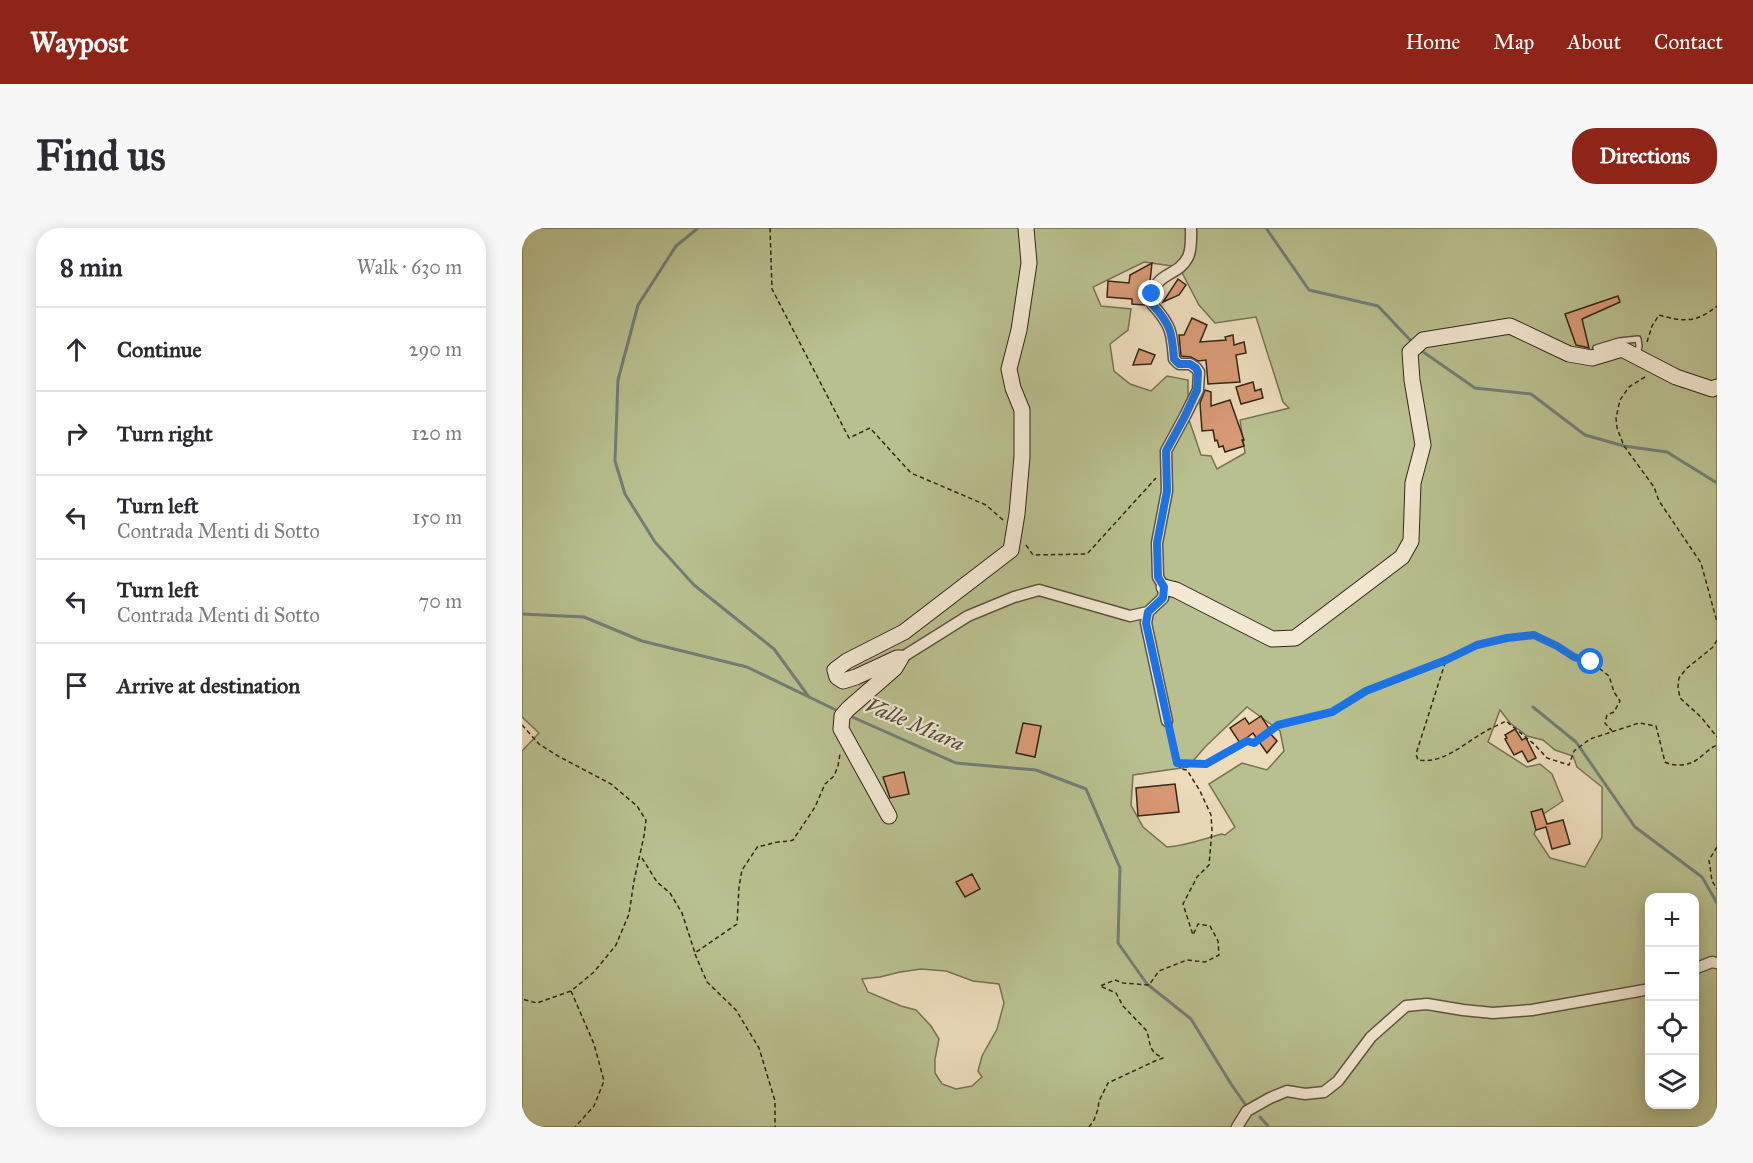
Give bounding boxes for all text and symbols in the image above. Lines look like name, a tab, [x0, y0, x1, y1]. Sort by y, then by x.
text: Waypost	[30, 25, 128, 60]
text: Home	[1405, 29, 1460, 55]
text: Map	[1493, 29, 1534, 55]
text: About	[1567, 29, 1621, 55]
text: Contact	[1654, 29, 1723, 55]
button: Directions	[1572, 128, 1717, 184]
text: Find us	[36, 130, 166, 182]
text: 8 min	[60, 251, 123, 283]
text: Walk · 630 m	[357, 255, 462, 279]
route end	[1138, 280, 1164, 306]
icon: ahead	[60, 333, 93, 366]
text: Continue	[117, 336, 202, 363]
text: 290 m	[409, 337, 462, 361]
icon: right	[60, 417, 93, 450]
text: Turn right	[117, 420, 213, 447]
text: 120 m	[411, 421, 462, 445]
text: Turn left	[117, 492, 199, 519]
icon: left	[60, 501, 93, 534]
text: 150 m	[412, 505, 462, 529]
text: Contrada Menti di Sotto	[117, 519, 320, 543]
text: Turn left	[117, 576, 199, 603]
icon: left	[60, 585, 93, 618]
text: 70 m	[419, 589, 462, 613]
text: Contrada Menti di Sotto	[117, 603, 320, 627]
route start	[1577, 648, 1603, 674]
icon: arrive	[60, 669, 93, 702]
text: Arrive at destination	[117, 672, 300, 699]
water label: Valle Miara	[861, 691, 969, 757]
map controls	[1645, 893, 1699, 1109]
button: +	[1645, 893, 1699, 947]
button: −	[1645, 947, 1699, 1001]
button: locate	[1645, 1001, 1699, 1055]
button: layers	[1645, 1055, 1699, 1109]

